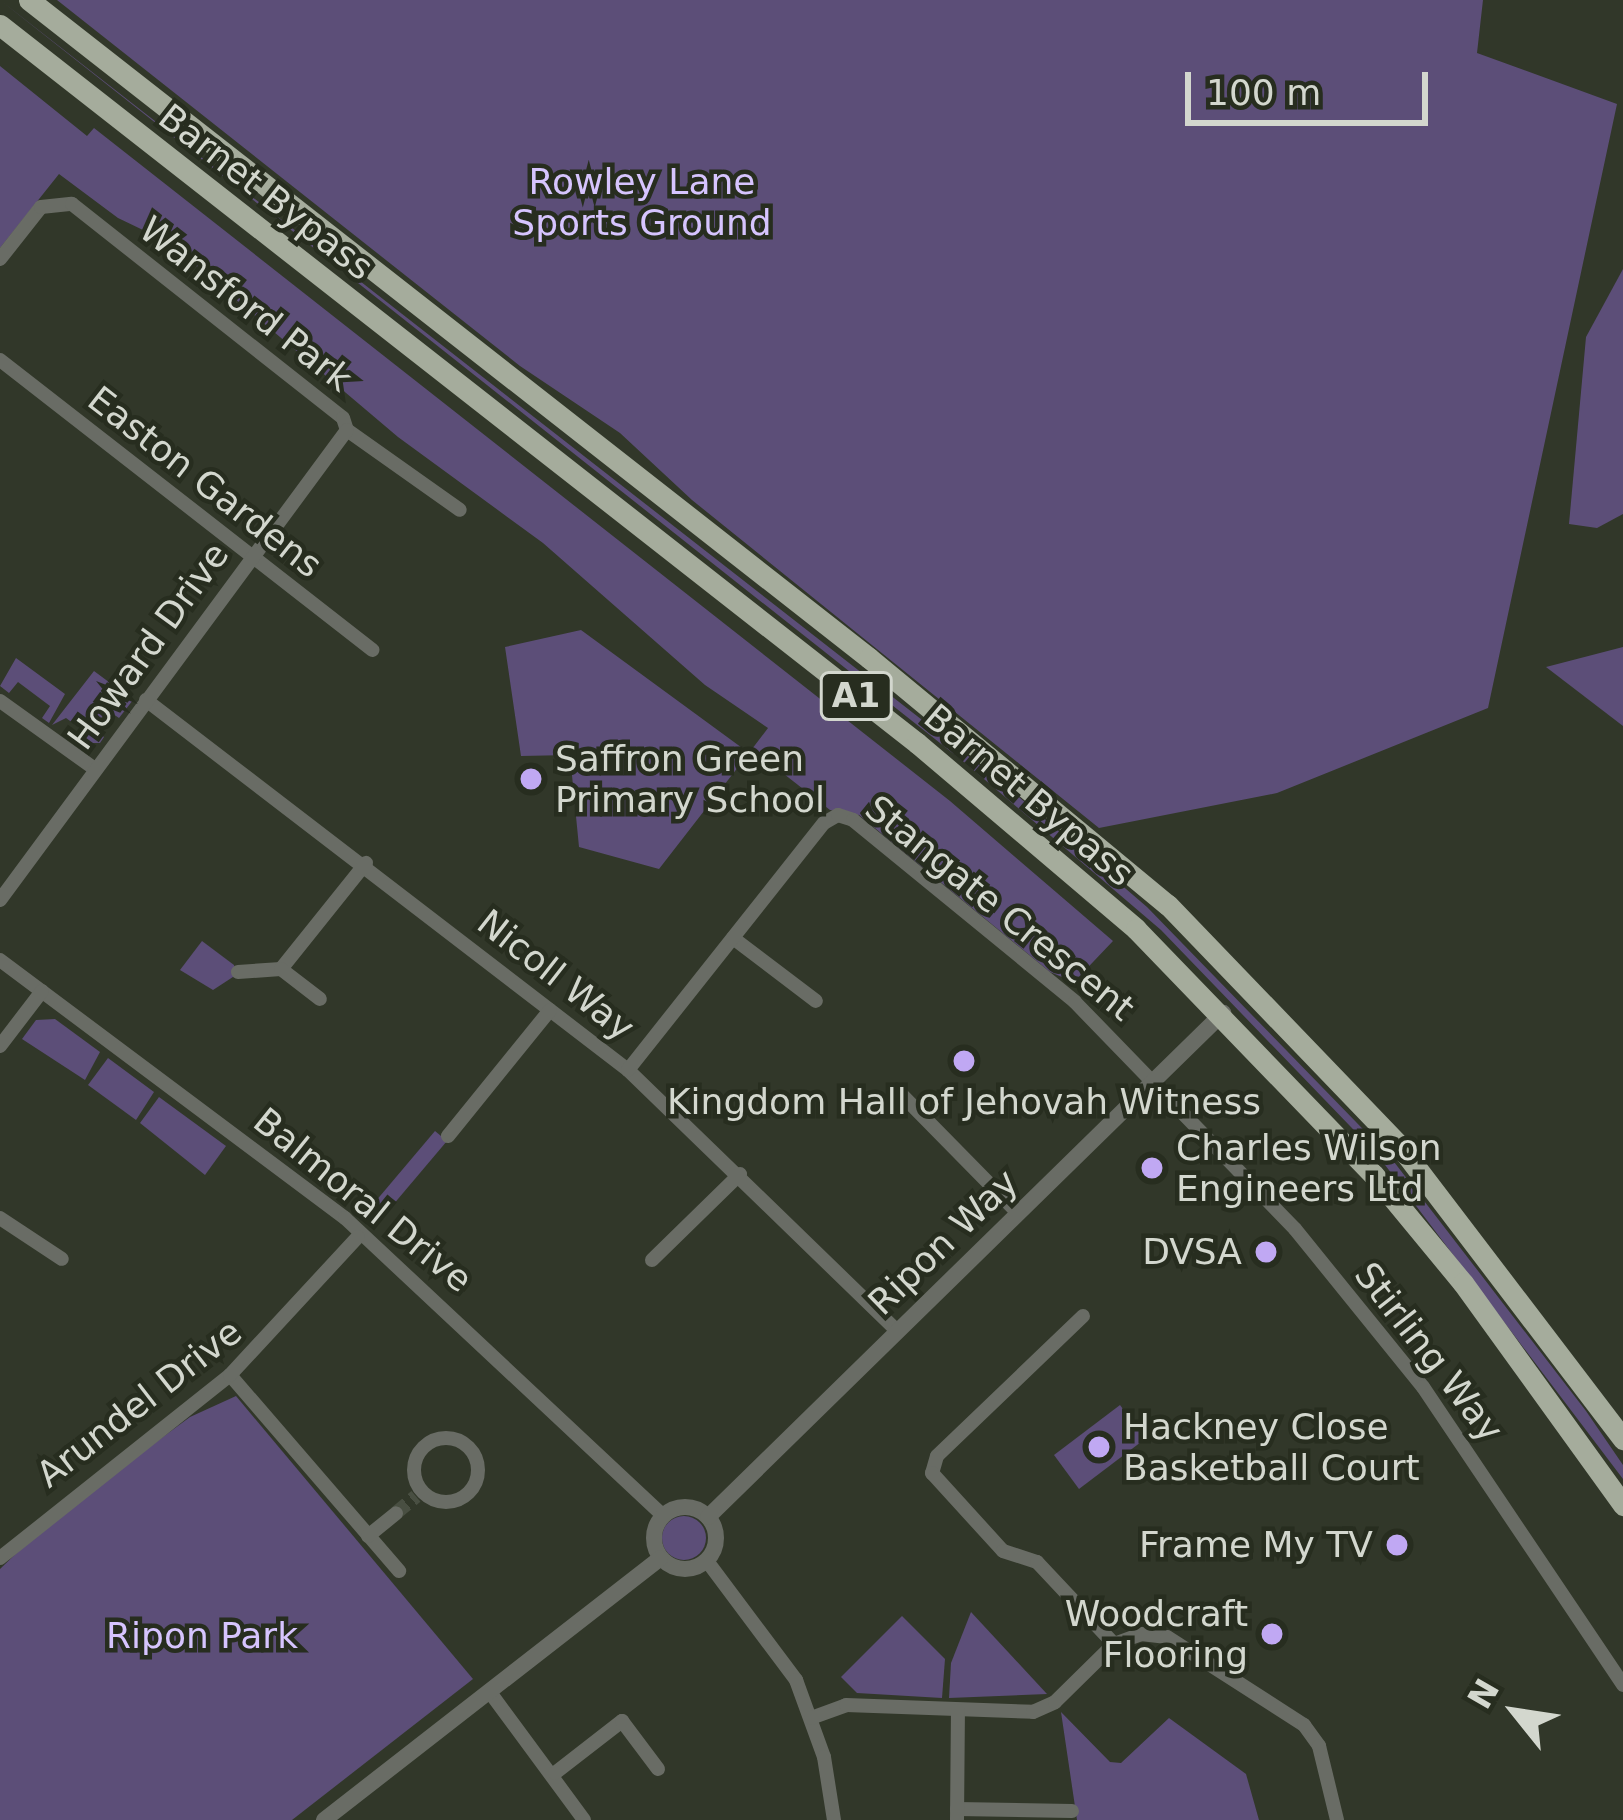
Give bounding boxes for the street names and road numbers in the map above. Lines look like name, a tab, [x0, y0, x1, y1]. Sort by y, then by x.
street label: Barnet Bypass	[150, 95, 382, 289]
street label: Wansford Park	[131, 208, 361, 400]
street label: Easton Gardens	[80, 377, 330, 587]
street label: Howard Drive	[59, 534, 237, 758]
road number: A1	[817, 669, 895, 723]
street label: Barnet Bypass	[916, 695, 1142, 895]
street label: Stangate Crescent	[857, 786, 1143, 1030]
street label: Nicoll Way	[469, 900, 643, 1050]
street label: Balmoral Drive	[245, 1099, 481, 1301]
street label: Ripon Way	[859, 1160, 1027, 1324]
street label: Stirling Way	[1346, 1254, 1512, 1450]
street label: Arundel Drive	[28, 1310, 250, 1496]

